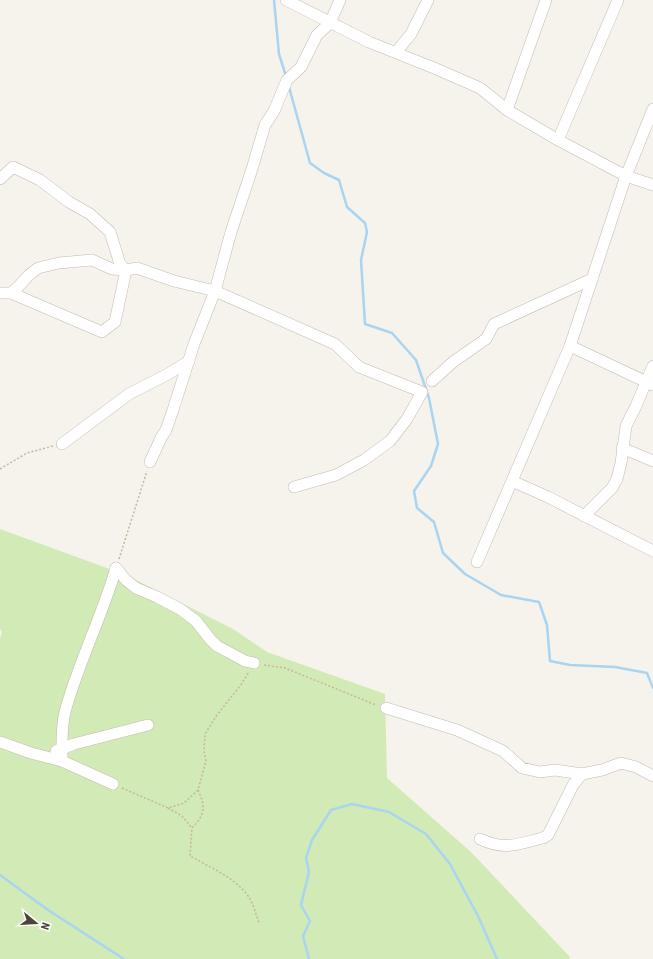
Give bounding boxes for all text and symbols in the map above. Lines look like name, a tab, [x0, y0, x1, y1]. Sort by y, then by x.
north arrow	[16, 903, 56, 943]
text: N	[38, 921, 52, 931]

